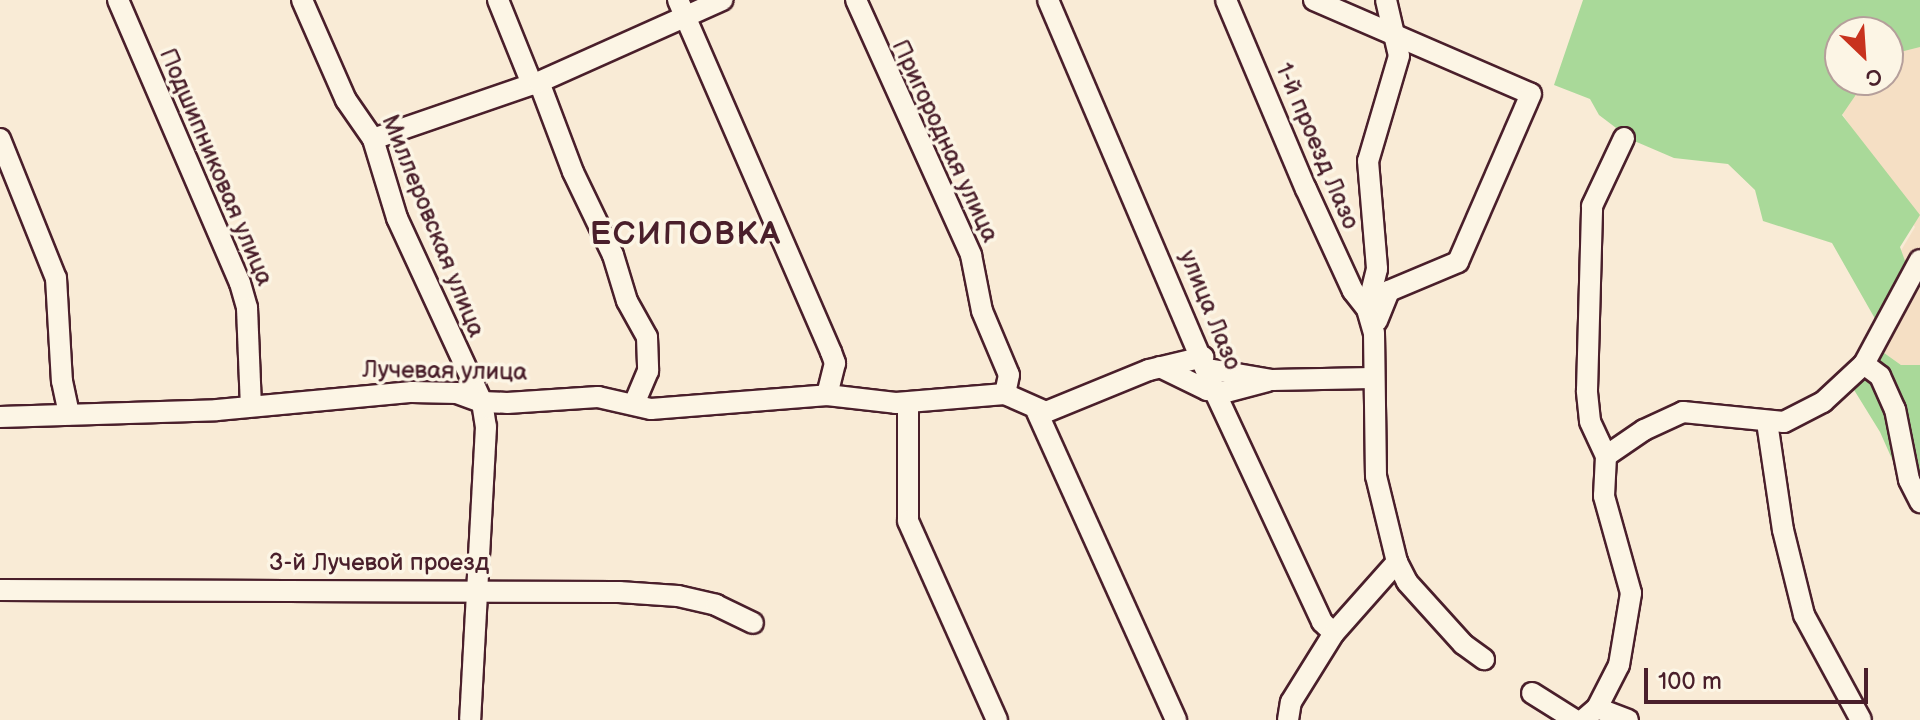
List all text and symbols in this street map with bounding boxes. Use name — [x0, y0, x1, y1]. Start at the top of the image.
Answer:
north arrow — [1824, 16, 1904, 96]
street label: Пригородная улица — [885, 35, 1005, 247]
street label: Подшипниковая улица — [153, 44, 279, 290]
street label: 1-й проезд Лазо — [1269, 59, 1365, 233]
text: С — [1861, 61, 1886, 92]
street label: Миллеровская улица — [375, 111, 491, 341]
district label: ЕСИПОВКА — [590, 216, 782, 254]
street label: улица Лазо — [1173, 246, 1247, 374]
street label: Лучевая улица — [362, 355, 528, 387]
street label: 3-й Лучевой проезд — [269, 549, 489, 577]
scale bar — [1648, 652, 1872, 702]
text: 100 m — [1658, 667, 1722, 696]

